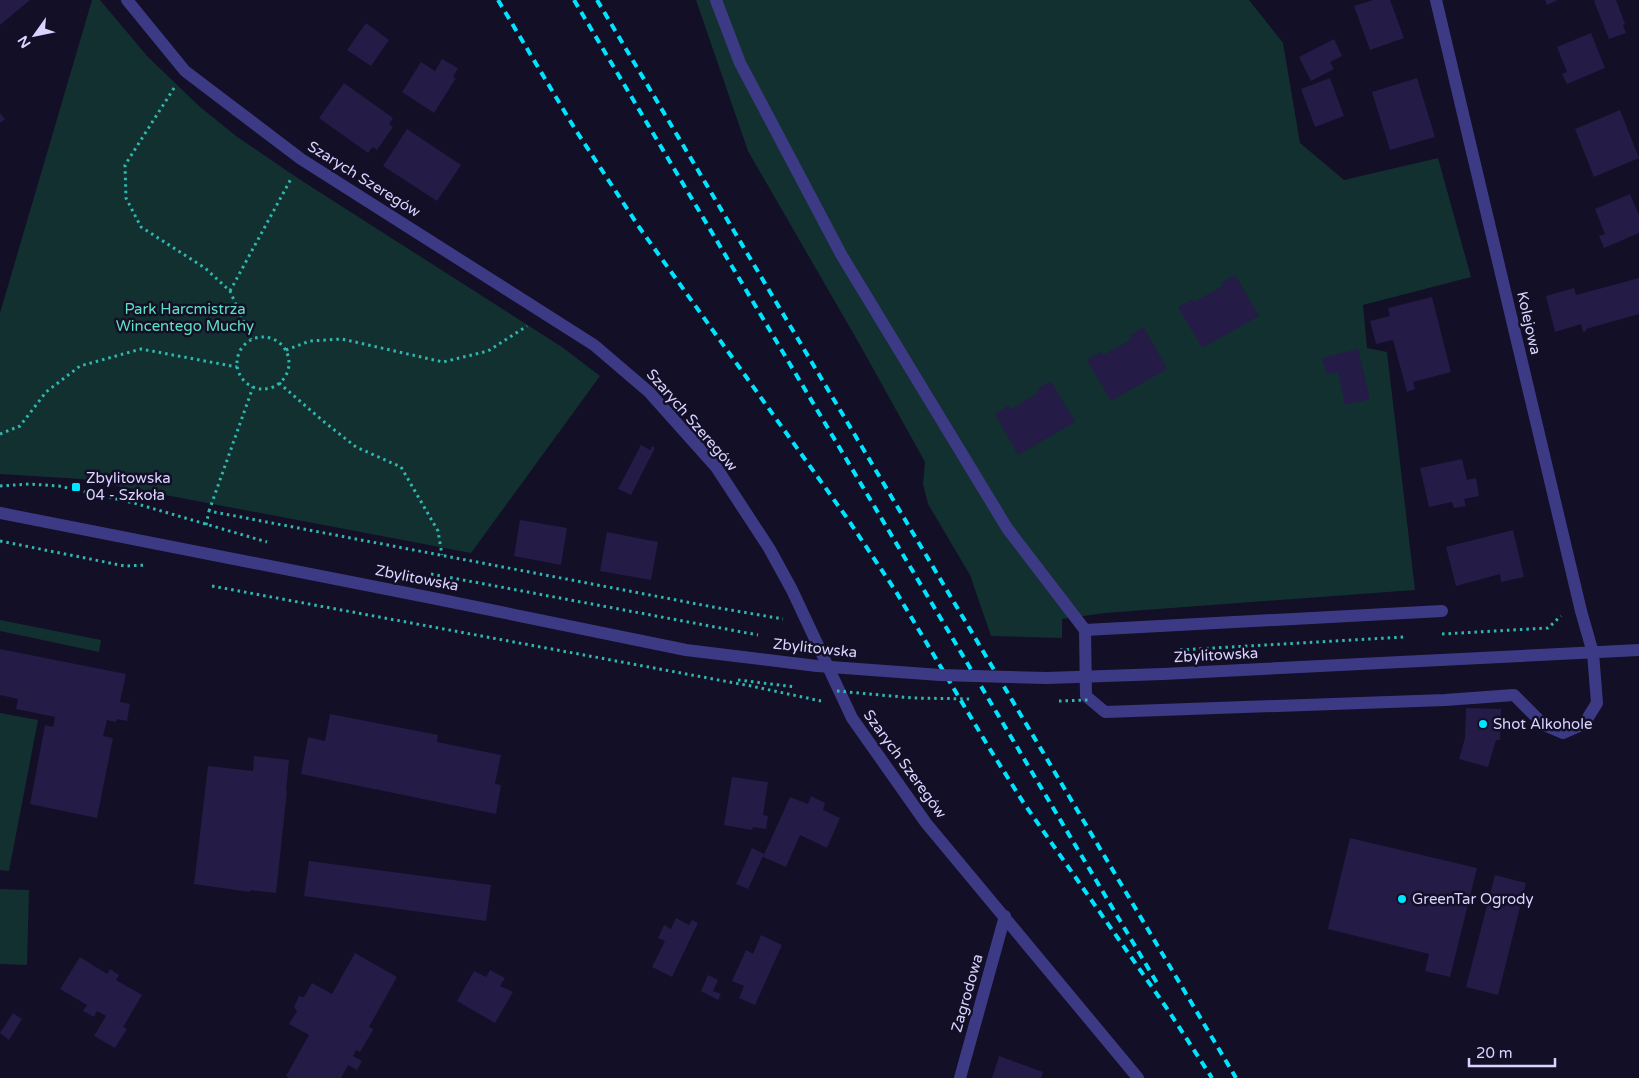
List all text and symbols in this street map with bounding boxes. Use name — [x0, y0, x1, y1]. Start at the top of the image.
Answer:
north arrow — [10, 10, 60, 60]
text: N — [14, 32, 35, 51]
street label: Szarych Szeregów — [304, 137, 424, 221]
street label: Kolejowa — [1513, 290, 1545, 356]
park label: Park Harcmistrza Wincentego Muchy — [116, 300, 254, 335]
street label: Szarych Szeregów — [643, 365, 741, 475]
place label: Zbylitowska 04 - Szkoła — [86, 469, 171, 504]
marker: Zbylitowska 04 - Szkoła — [70, 481, 82, 493]
street label: Zbylitowska — [374, 561, 460, 595]
street label: Zbylitowska — [772, 635, 858, 661]
street label: Zbylitowska — [1173, 644, 1259, 666]
street label: Szarych Szeregów — [860, 706, 950, 822]
place label: Shot Alkohole — [1493, 715, 1592, 733]
marker: Shot Alkohole — [1477, 718, 1489, 730]
place label: GreenTar Ogrody — [1412, 890, 1534, 908]
marker: GreenTar Ogrody — [1396, 893, 1408, 905]
street label: Zagrodowa — [947, 952, 987, 1034]
scale bar — [1469, 1036, 1555, 1068]
text: 20 m — [1476, 1044, 1513, 1062]

